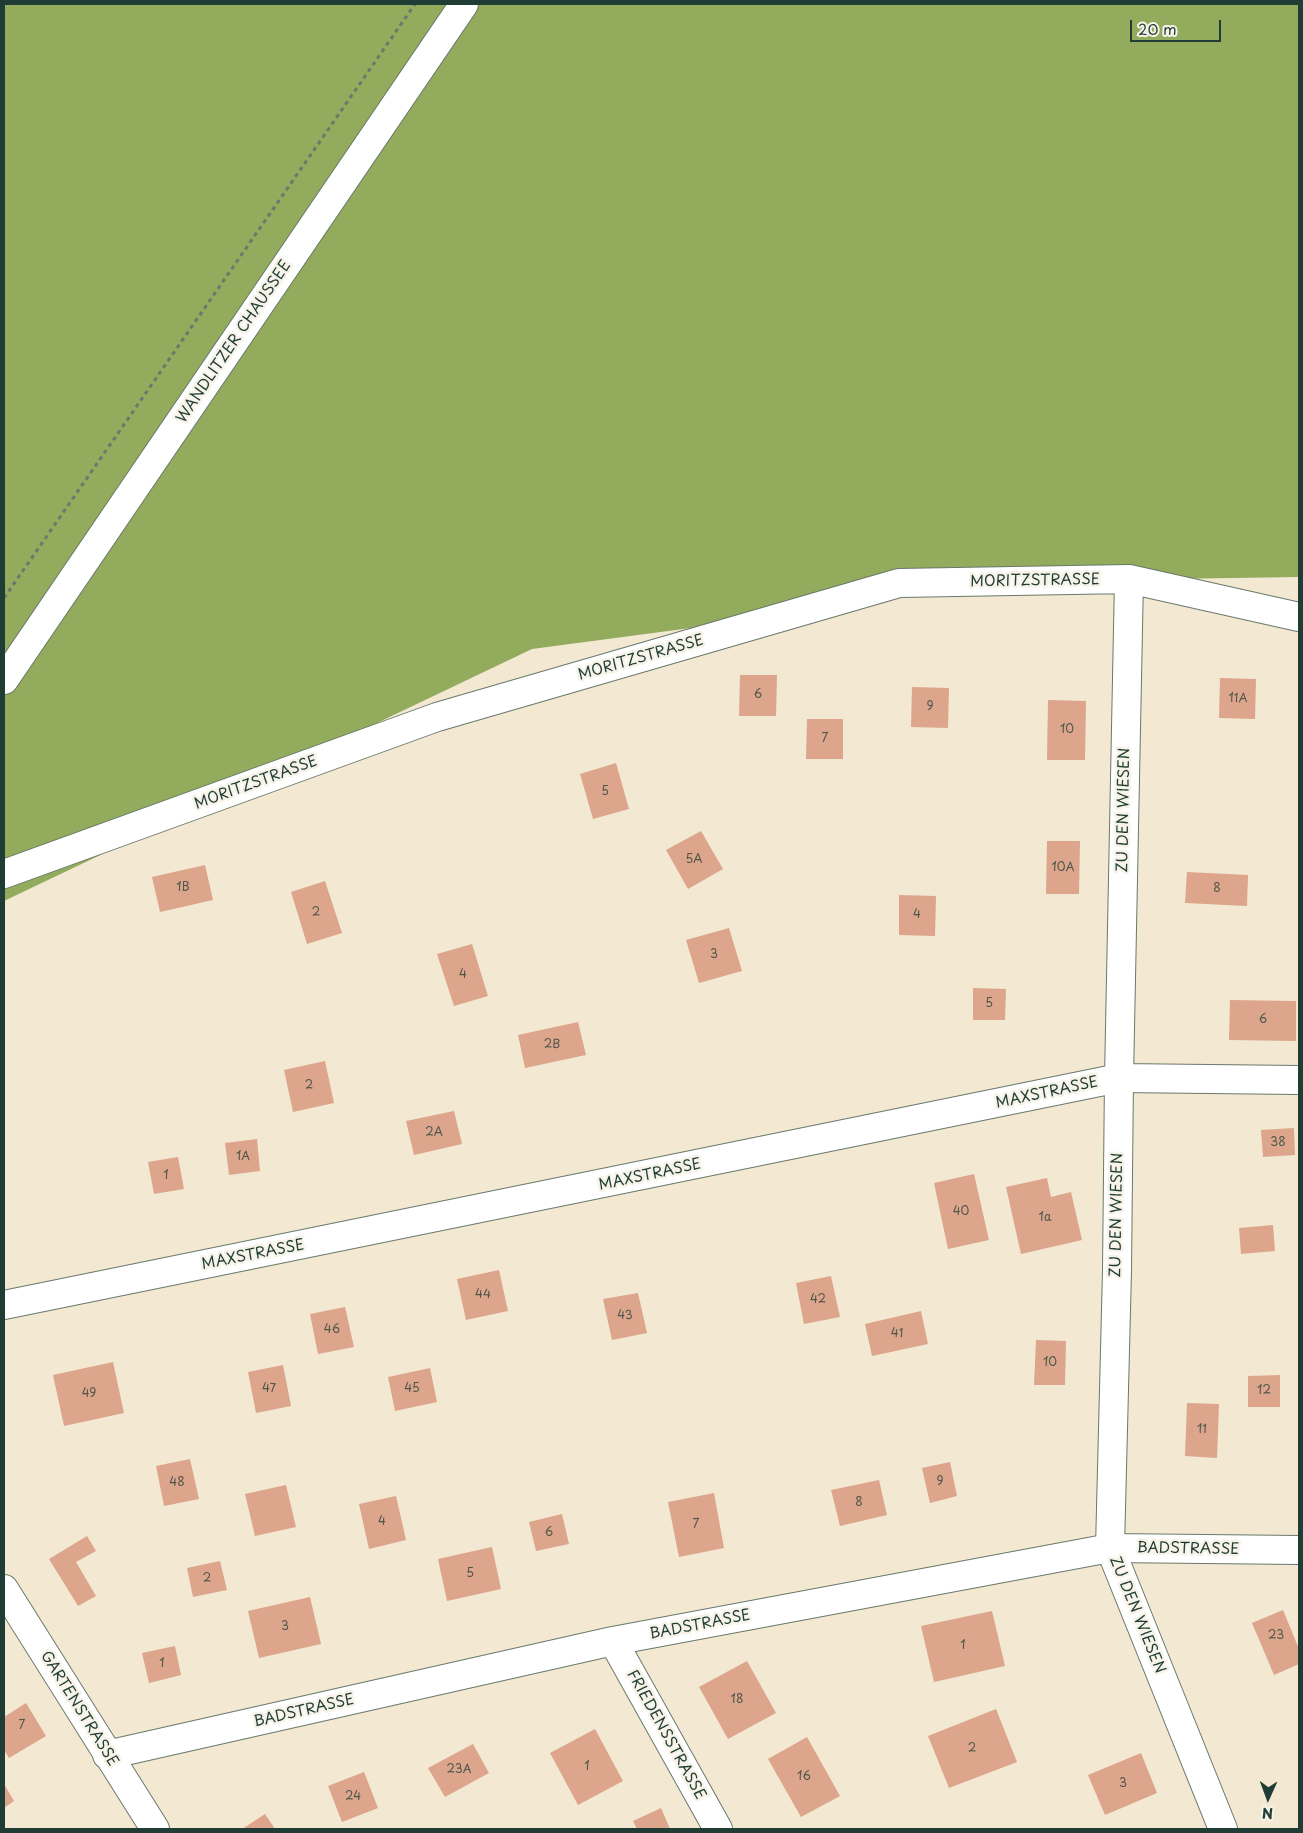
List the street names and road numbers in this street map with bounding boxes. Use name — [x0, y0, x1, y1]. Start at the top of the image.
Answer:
street label: WANDLITZER CHAUSSEE — [173, 257, 295, 427]
street label: MORITZSTRASSE — [970, 571, 1100, 591]
street label: MORITZSTRASSE — [576, 631, 706, 685]
street label: ZU DEN WIESEN — [1114, 748, 1134, 872]
street label: MORITZSTRASSE — [192, 752, 320, 814]
street label: MAXSTRASSE — [994, 1073, 1100, 1113]
street label: ZU DEN WIESEN — [1107, 1153, 1127, 1277]
street label: MAXSTRASSE — [597, 1155, 703, 1195]
street label: MAXSTRASSE — [200, 1236, 306, 1274]
street label: BADSTRASSE — [1137, 1539, 1239, 1559]
street label: ZU DEN WIESEN — [1105, 1554, 1169, 1676]
street label: BADSTRASSE — [648, 1606, 752, 1644]
street label: GARTENSTRASSE — [36, 1648, 122, 1770]
street label: FRIEDENSSTRASSE — [623, 1667, 709, 1803]
street label: BADSTRASSE — [252, 1691, 356, 1731]

